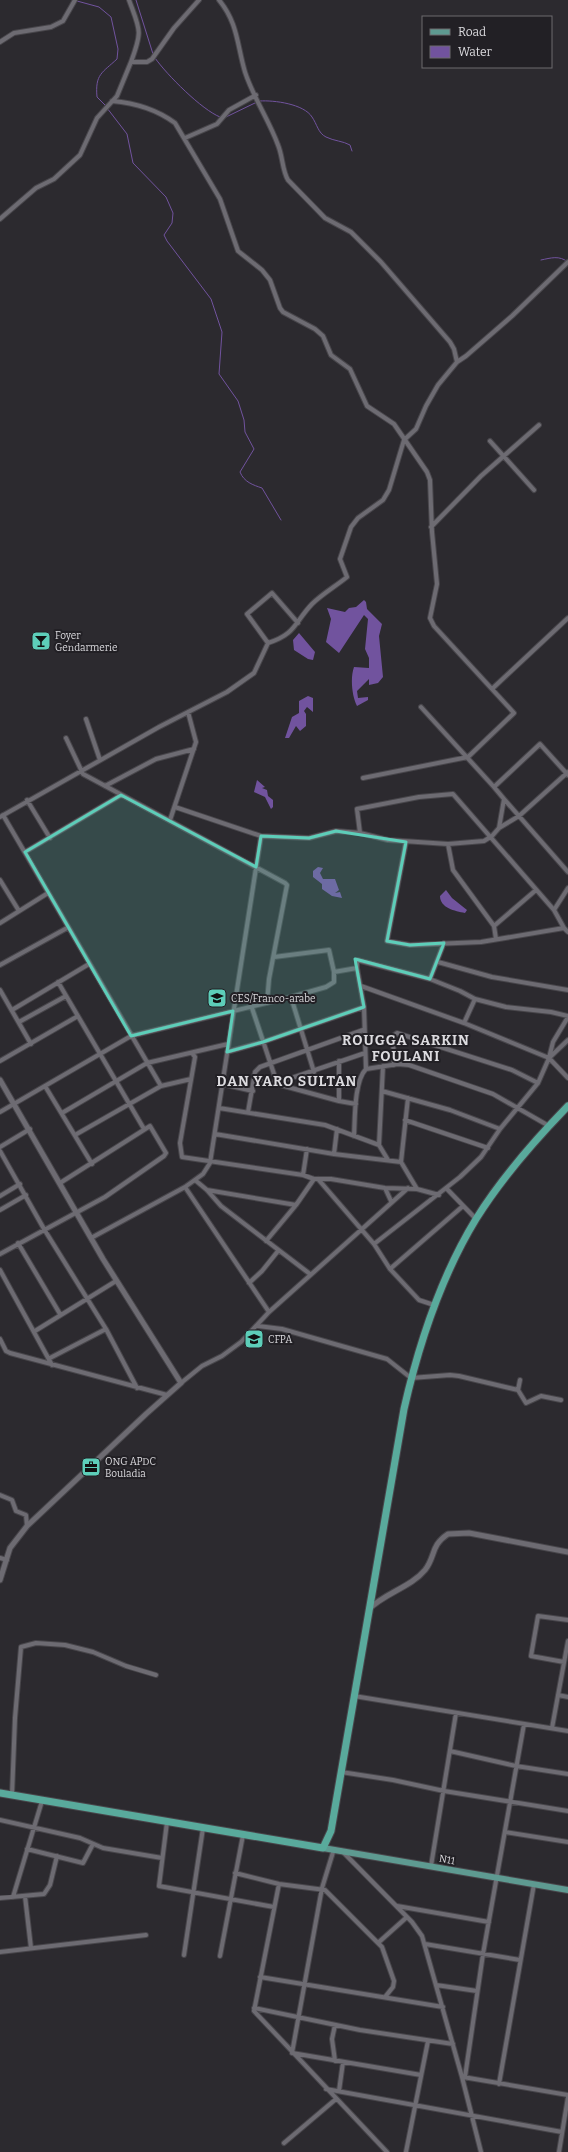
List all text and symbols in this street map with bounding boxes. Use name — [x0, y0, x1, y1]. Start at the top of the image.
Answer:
legend — [422, 16, 552, 68]
text: Road — [458, 25, 486, 39]
text: Water — [458, 45, 493, 59]
bar icon: Foyer Gendarmerie — [30, 630, 52, 652]
place label: Foyer Gendarmerie — [55, 630, 117, 654]
school or university icon: CES/Franco-arabe — [206, 987, 228, 1009]
place label: CES/Franco-arabe — [231, 993, 316, 1005]
district label: ROUGGA SARKIN FOULANI — [342, 1032, 470, 1065]
district label: DAN YARO SULTAN — [217, 1073, 357, 1090]
school or university icon: CFPA — [243, 1328, 265, 1350]
place label: CFPA — [268, 1334, 293, 1346]
office icon: ONG APDC Bouladia — [80, 1456, 102, 1478]
place label: ONG APDC Bouladia — [105, 1456, 156, 1480]
street label: N11 — [438, 1853, 456, 1867]

